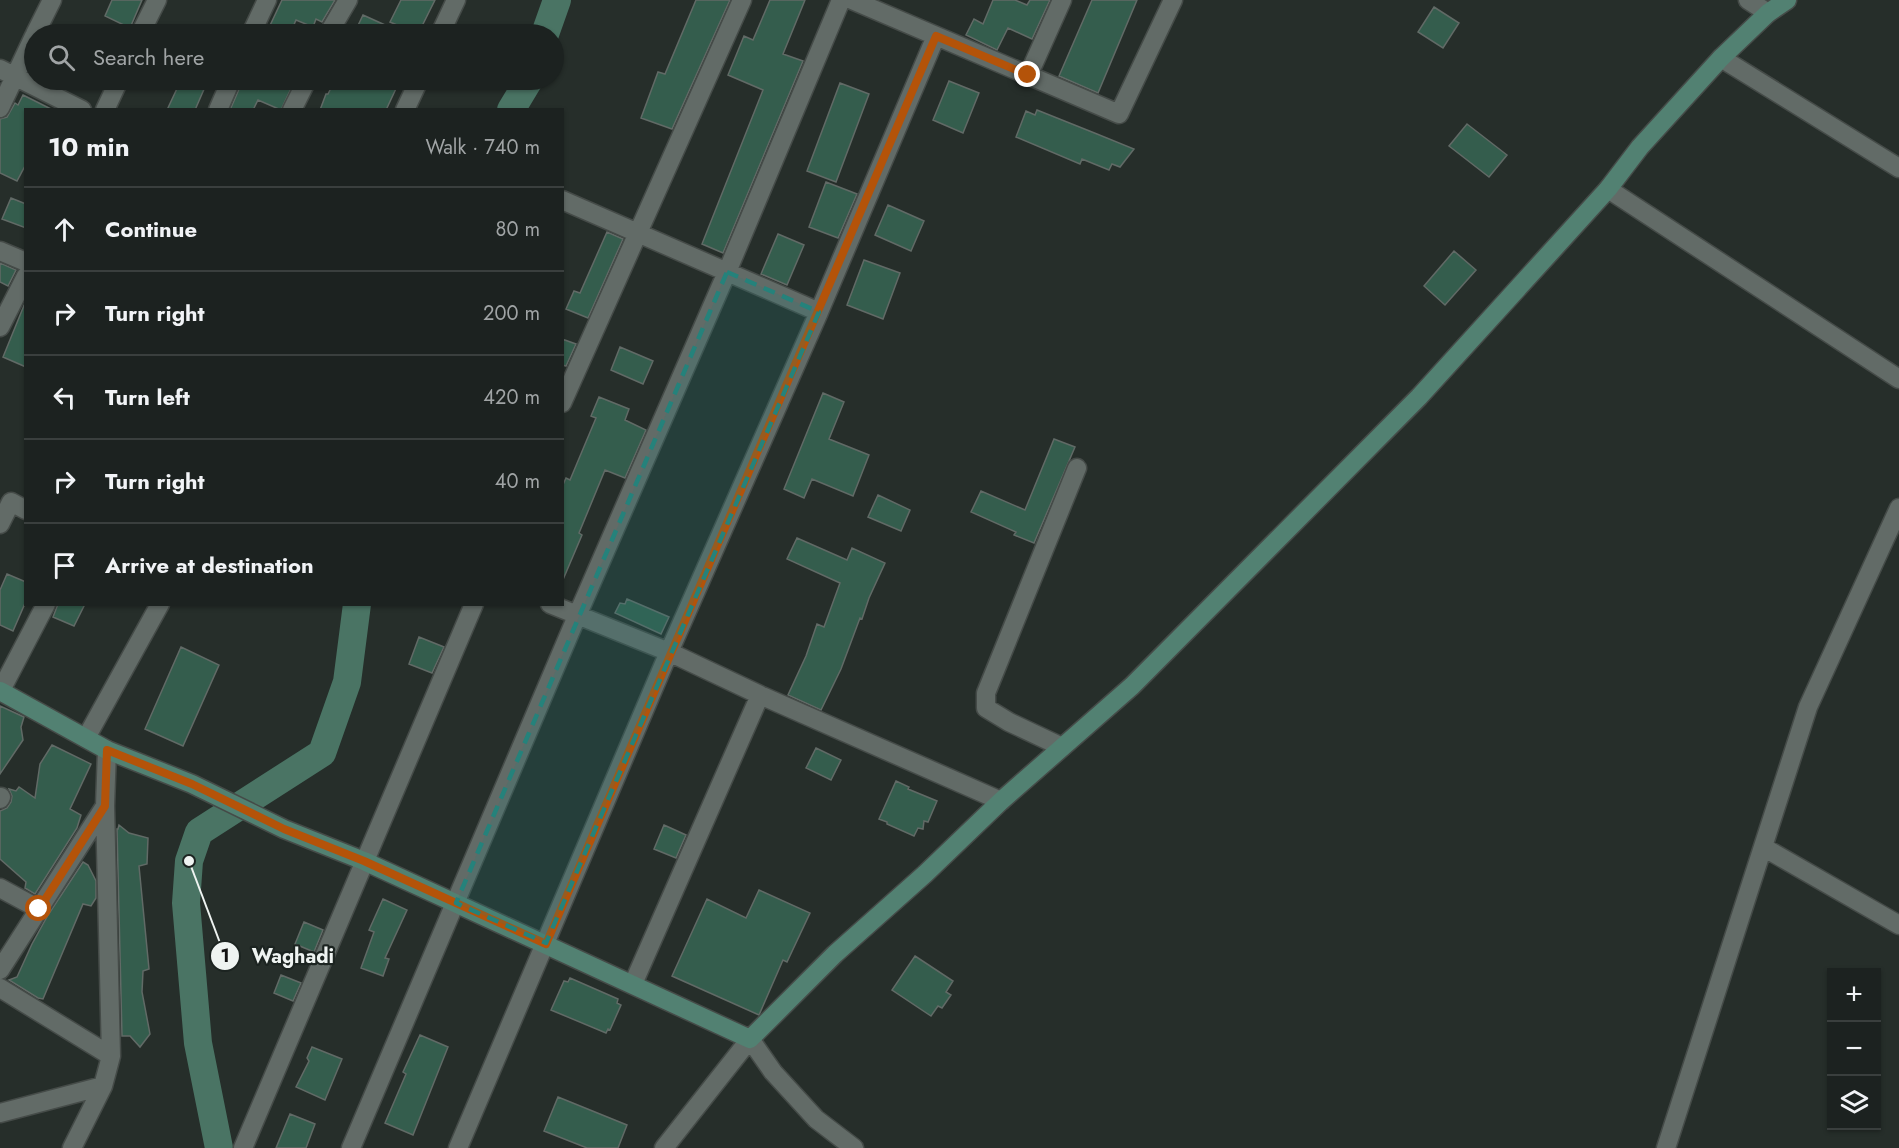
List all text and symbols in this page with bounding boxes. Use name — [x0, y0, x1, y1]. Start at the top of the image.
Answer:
search box — [24, 24, 564, 90]
icon: search — [45, 41, 78, 74]
text: Search here — [93, 41, 204, 73]
route end — [1014, 61, 1040, 87]
text: 10 min — [48, 128, 130, 166]
text: Walk · 740 m — [425, 133, 540, 162]
icon: ahead — [48, 213, 81, 246]
text: Continue — [105, 213, 197, 245]
text: 80 m — [495, 215, 540, 244]
icon: right — [48, 297, 81, 330]
text: Turn right — [105, 297, 205, 329]
text: 200 m — [483, 299, 540, 328]
icon: left — [48, 381, 81, 414]
text: Turn left — [105, 381, 190, 413]
text: 420 m — [483, 383, 540, 412]
icon: right — [48, 465, 81, 498]
text: Turn right — [105, 465, 205, 497]
text: 40 m — [495, 467, 540, 496]
icon: arrive — [48, 549, 81, 582]
text: Arrive at destination — [105, 549, 314, 581]
route start — [25, 895, 51, 921]
callout: Waghadi — [210, 937, 346, 975]
text: Waghadi — [252, 942, 334, 971]
text: 1 — [220, 943, 230, 969]
map controls — [1827, 968, 1881, 1130]
button: + — [1827, 968, 1881, 1022]
button: − — [1827, 1022, 1881, 1076]
button: layers — [1827, 1076, 1881, 1130]

